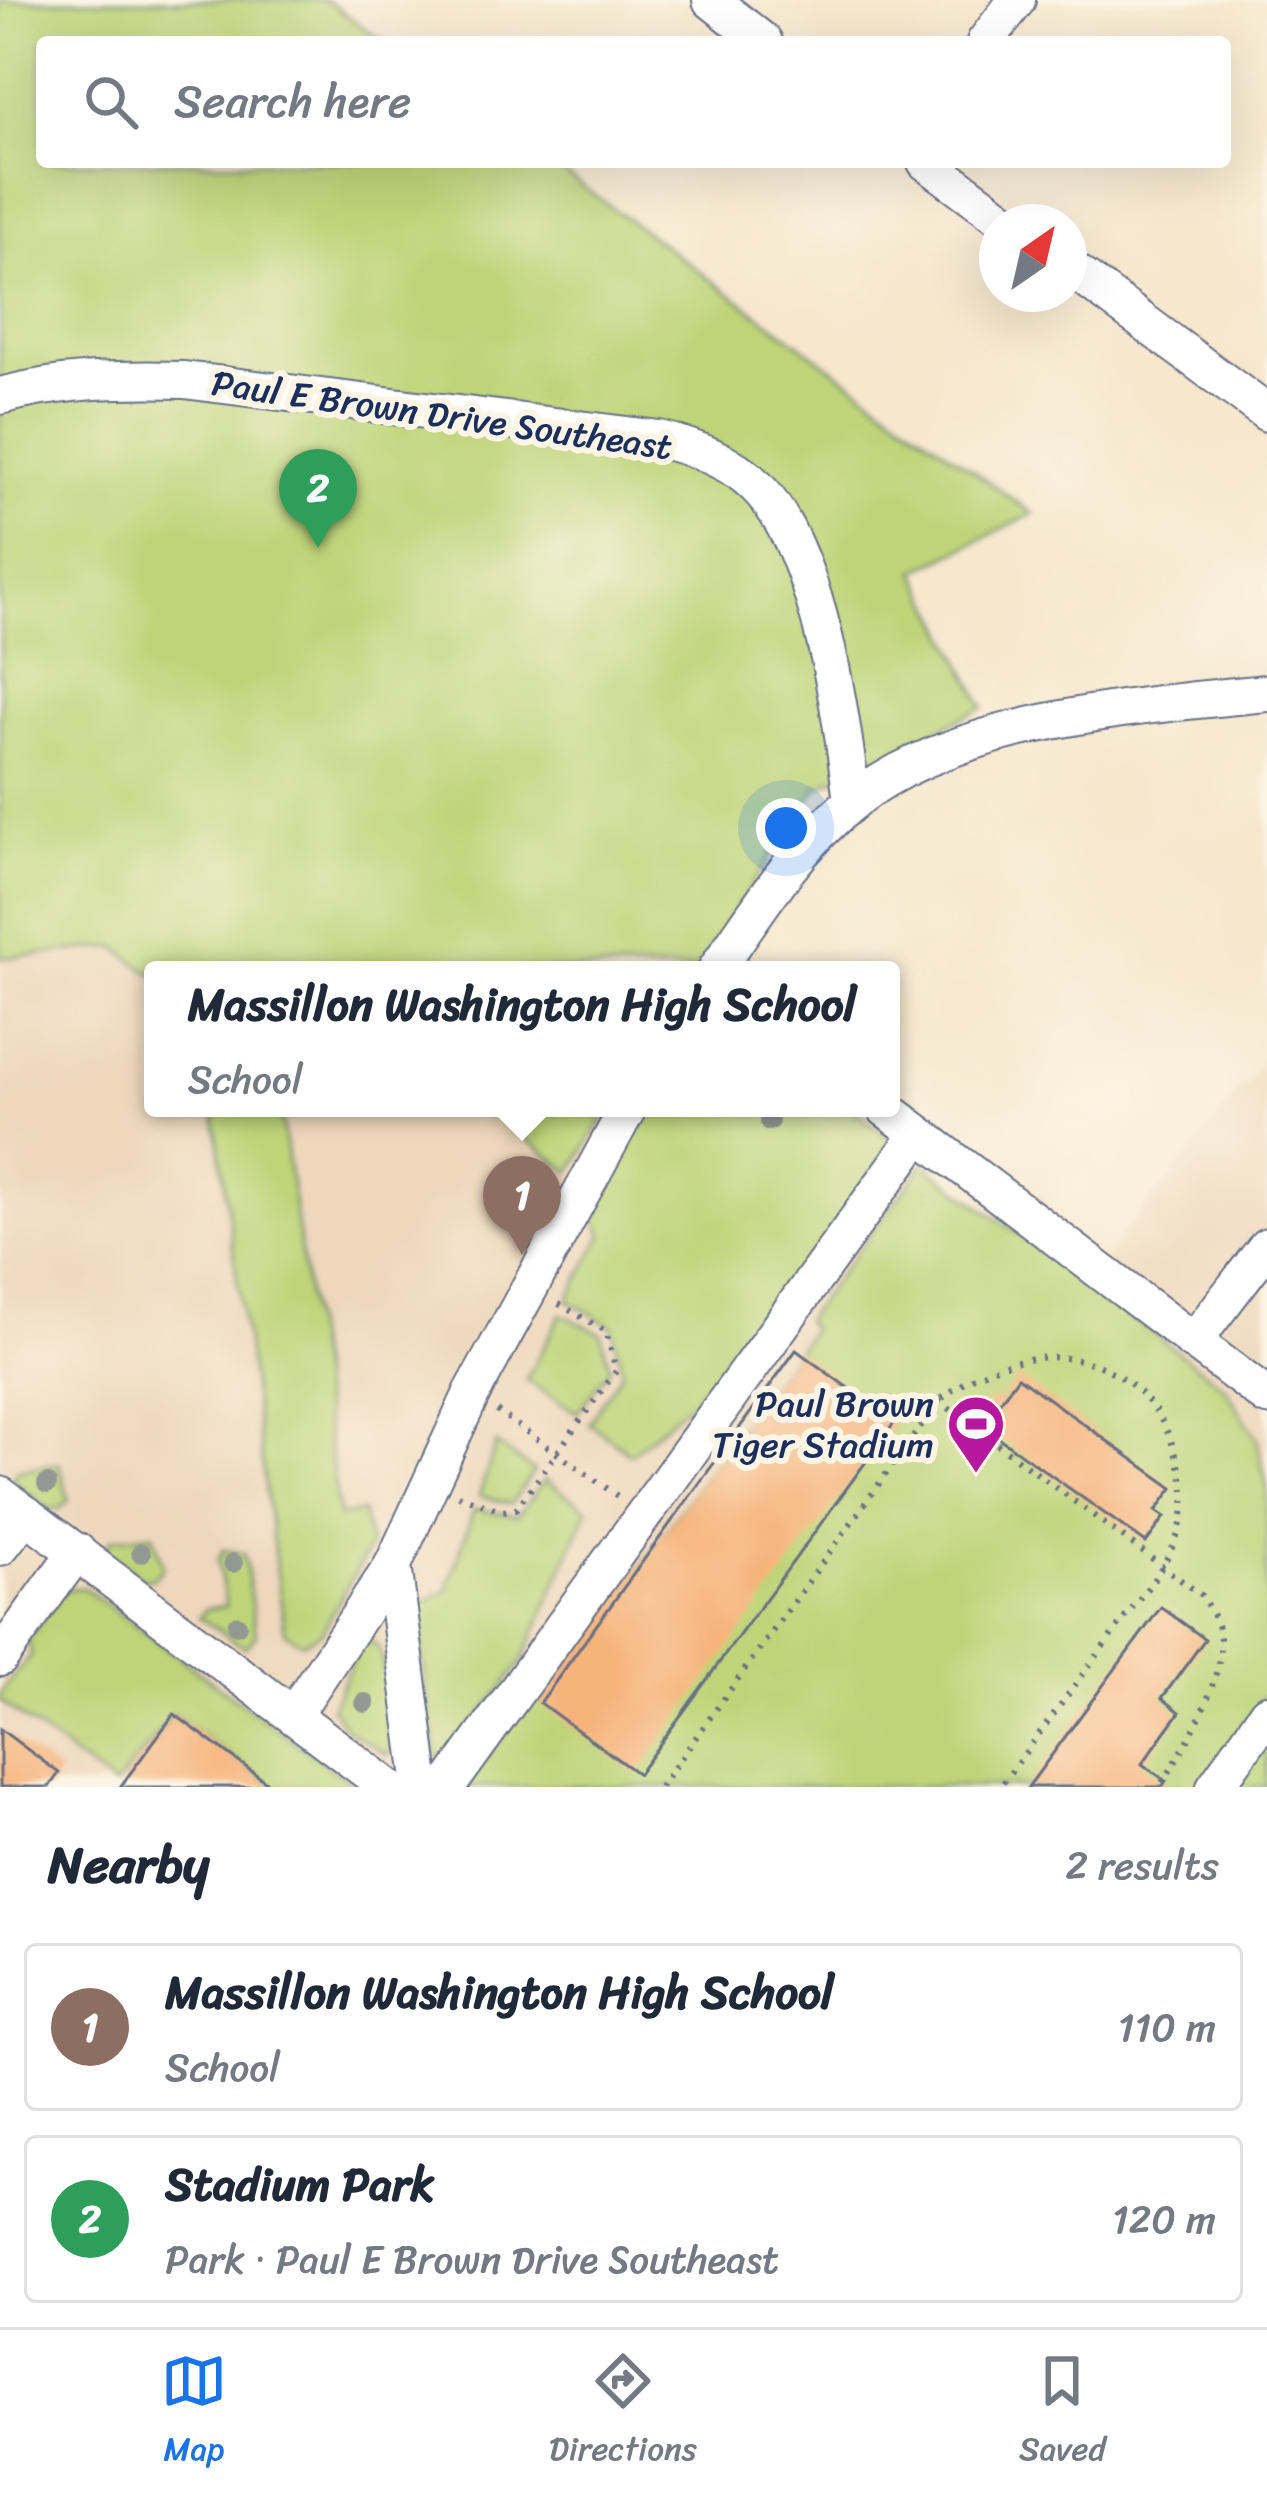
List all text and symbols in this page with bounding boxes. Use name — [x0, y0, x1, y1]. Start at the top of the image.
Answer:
search box — [36, 36, 1231, 168]
text: Search here — [174, 62, 411, 142]
icon: search — [78, 69, 144, 135]
north arrow — [979, 204, 1087, 312]
street label: Paul E Brown Drive Southeast — [207, 351, 676, 479]
pin: 2 — [279, 449, 357, 548]
your location — [756, 798, 816, 858]
popup — [144, 961, 900, 1117]
text: Massillon Washington High School — [188, 965, 856, 1045]
text: School — [188, 1045, 303, 1114]
pin: 1 — [483, 1156, 561, 1255]
place label: Paul Brown Tiger Stadium — [712, 1372, 934, 1477]
sports icon: Paul Brown Tiger Stadium — [945, 1393, 1007, 1475]
text: Nearby — [48, 1820, 209, 1910]
text: 2 results — [1065, 1831, 1219, 1900]
text: Massillon Washington High School — [165, 1953, 834, 2033]
text: 1 — [82, 1993, 98, 2062]
text: 110 m — [1118, 1993, 1216, 2062]
text: School — [165, 2033, 280, 2102]
text: Stadium Park — [165, 2145, 434, 2225]
text: 2 — [79, 2185, 101, 2254]
text: 120 m — [1112, 2185, 1216, 2254]
text: Park · Paul E Brown Drive Southeast — [165, 2225, 779, 2294]
tab: Map — [161, 2348, 227, 2478]
tab: Directions — [549, 2348, 697, 2478]
tab: Saved — [1019, 2348, 1106, 2478]

